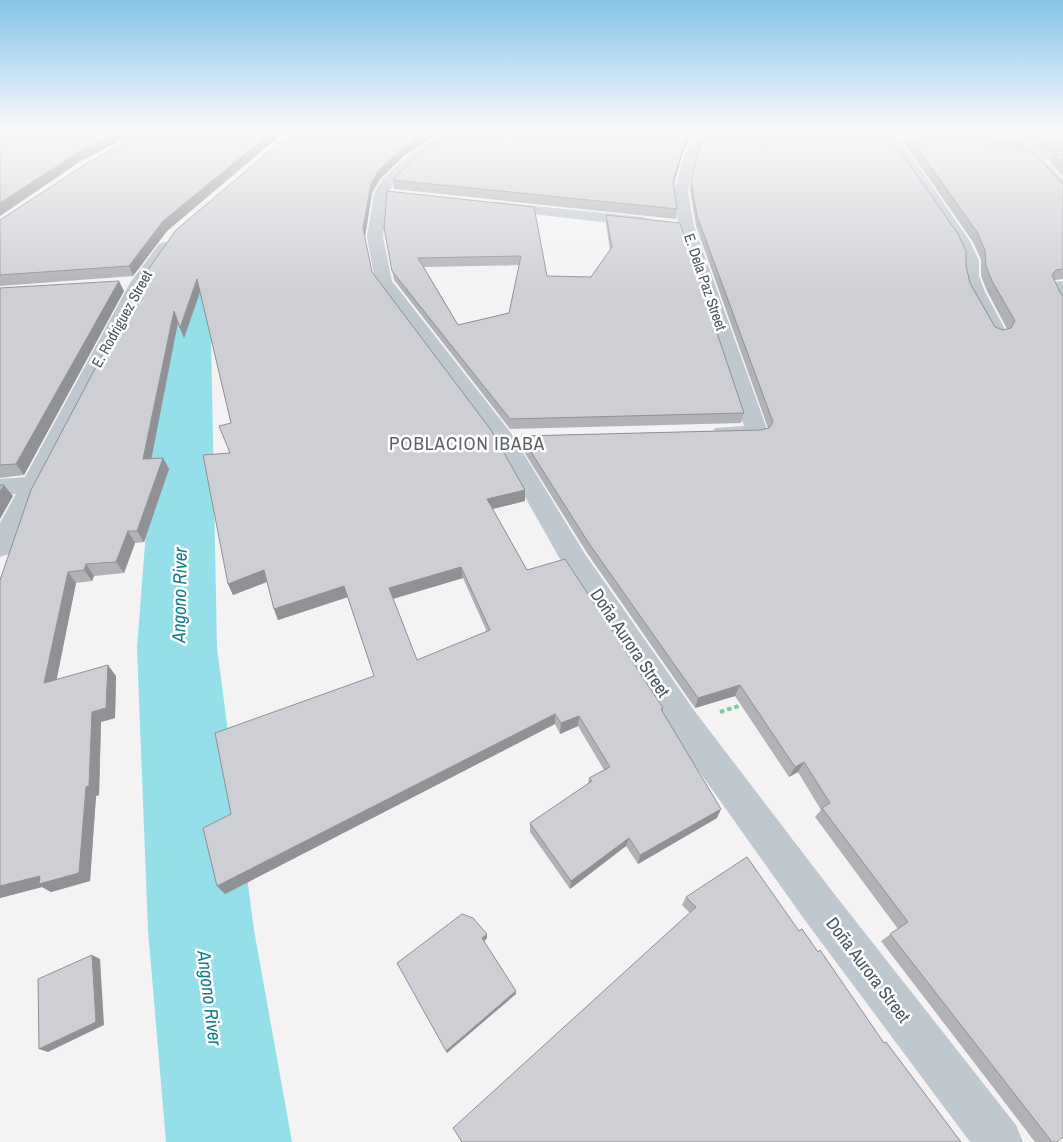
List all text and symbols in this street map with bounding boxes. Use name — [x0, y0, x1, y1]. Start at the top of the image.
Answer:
street label: E. Dela Paz Street — [679, 231, 732, 334]
street label: E. Rodriguez Street — [86, 266, 157, 371]
district label: POBLACION IBABA — [389, 430, 545, 456]
water label: Angono River — [165, 546, 193, 644]
street label: Doña Aurora Street — [585, 583, 676, 702]
street label: Doña Aurora Street — [820, 912, 916, 1028]
water label: Angono River — [191, 948, 229, 1048]

